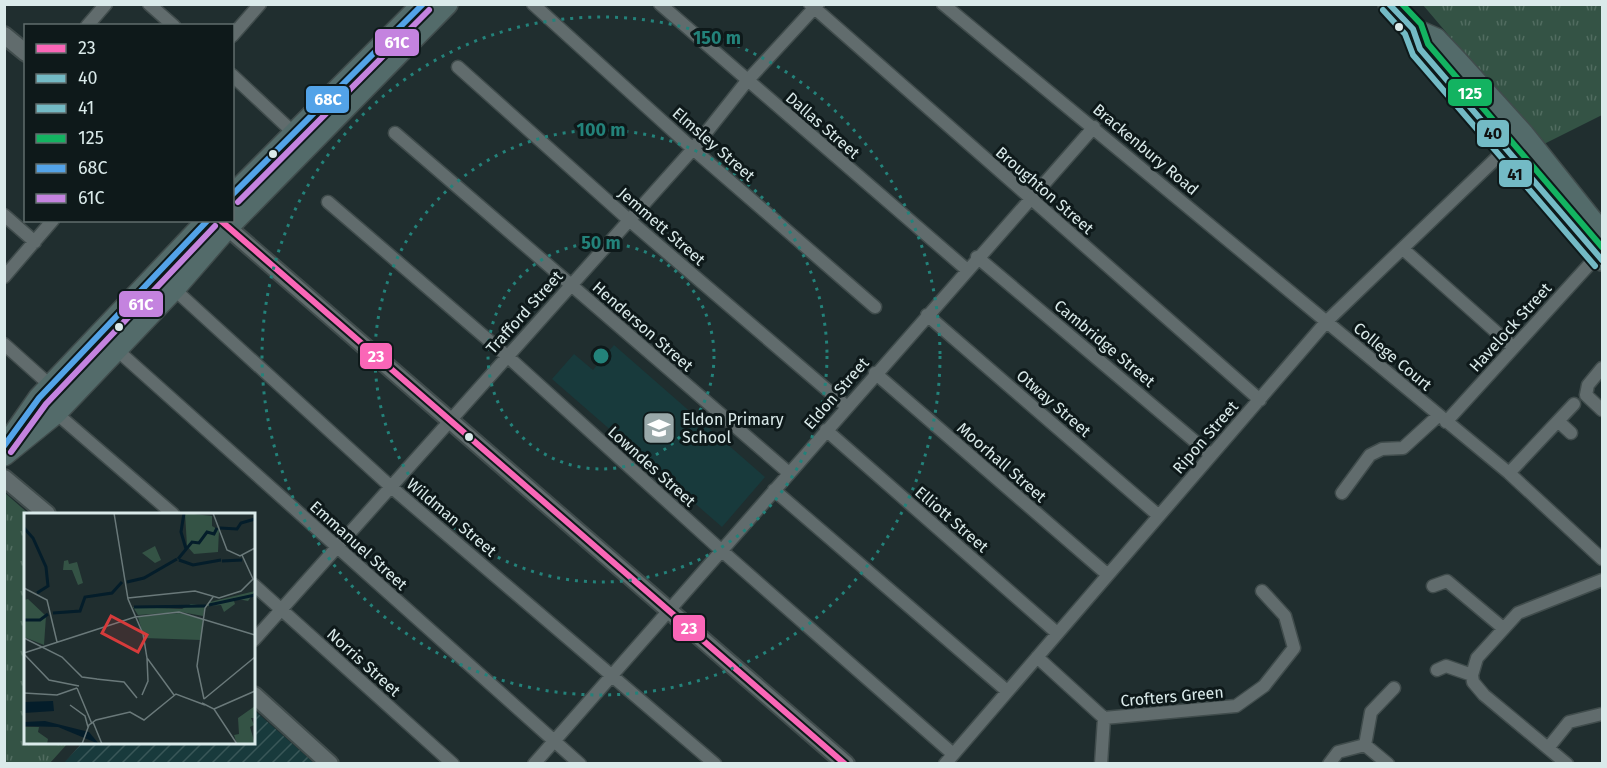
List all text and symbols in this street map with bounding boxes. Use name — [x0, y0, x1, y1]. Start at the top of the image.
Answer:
unlabelled marker — [1393, 21, 1405, 33]
legend — [24, 24, 234, 222]
text: 150 m — [693, 27, 741, 49]
line badge: 61C — [374, 28, 420, 57]
text: 61C — [385, 33, 410, 52]
text: 23 — [78, 37, 96, 59]
text: 40 — [78, 67, 98, 89]
line badge: 125 — [1447, 78, 1493, 107]
text: 125 — [1458, 84, 1483, 103]
line badge: 68C — [305, 85, 350, 114]
street label: Dallas Street — [782, 88, 864, 163]
text: 68C — [314, 90, 343, 109]
text: 41 — [78, 97, 94, 119]
street label: Brackenbury Road — [1089, 100, 1202, 199]
street label: Elmsley Street — [669, 103, 759, 186]
text: 100 m — [577, 119, 625, 141]
line badge: 40 — [1476, 119, 1510, 148]
text: 40 — [1484, 124, 1502, 143]
text: 125 — [78, 127, 104, 149]
street label: Broughton Street — [992, 143, 1098, 238]
unlabelled marker — [267, 148, 279, 160]
text: 68C — [78, 157, 108, 179]
line badge: 41 — [1498, 159, 1533, 188]
text: 41 — [1507, 165, 1523, 184]
street label: Jemmett Street — [614, 183, 709, 269]
text: 61C — [78, 187, 105, 209]
text: 50 m — [581, 232, 621, 254]
street label: Trafford Street — [482, 267, 567, 358]
street label: Henderson Street — [588, 278, 697, 375]
street label: Havelock Street — [1465, 279, 1555, 376]
line badge: 61C — [118, 290, 164, 318]
text: 61C — [129, 295, 154, 314]
street label: Cambridge Street — [1051, 296, 1159, 391]
street label: College Court — [1350, 318, 1436, 395]
unlabelled marker — [113, 321, 125, 333]
line badge: 23 — [359, 342, 393, 370]
centre of rings — [591, 346, 611, 366]
text: 23 — [368, 347, 384, 366]
street label: Eldon Street — [800, 353, 873, 433]
street label: Otway Street — [1013, 366, 1095, 441]
street label: Ripon Street — [1169, 397, 1242, 478]
school or university icon: Eldon Primary School — [641, 410, 677, 446]
place label: Eldon Primary School — [682, 410, 784, 447]
street label: Moorhall Street — [953, 418, 1050, 507]
street label: Lowndes Street — [604, 422, 699, 511]
unlabelled marker — [463, 431, 475, 443]
street label: Wildman Street — [403, 474, 501, 561]
street label: Elliott Street — [911, 482, 992, 557]
street label: Emmanuel Street — [306, 497, 411, 594]
inset map — [24, 513, 255, 744]
line badge: 23 — [672, 614, 706, 642]
text: 23 — [681, 619, 697, 638]
street label: Norris Street — [323, 624, 404, 700]
street label: Crofters Green — [1120, 683, 1224, 710]

